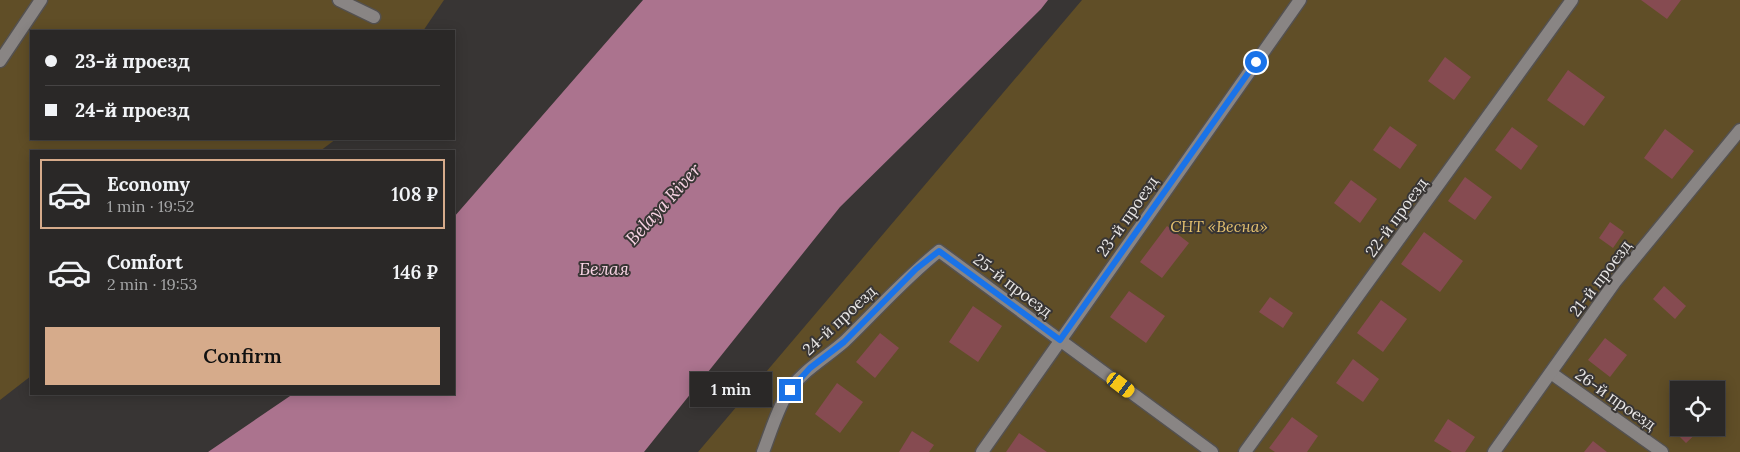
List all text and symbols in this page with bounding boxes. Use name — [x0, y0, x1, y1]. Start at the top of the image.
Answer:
text: 23-й проезд — [75, 49, 190, 73]
route start — [1245, 51, 1267, 73]
text: 24-й проезд — [75, 98, 190, 122]
water label: Belaya River — [620, 158, 706, 250]
icon: car — [47, 172, 92, 217]
text: Economy — [107, 172, 190, 196]
street label: 23-й проезд — [1092, 172, 1162, 260]
street label: 22-й проезд — [1361, 173, 1432, 261]
text: 108 ₽ — [391, 182, 438, 206]
text: 1 min · 19:52 — [107, 196, 194, 216]
park label: СНТ «Весна» — [1170, 216, 1268, 236]
street label: 21-й проезд — [1565, 235, 1636, 320]
street label: 25-й проезд — [970, 249, 1057, 321]
icon: car — [47, 250, 92, 295]
text: Comfort — [107, 250, 183, 274]
water label: Белая — [579, 257, 629, 280]
text: 146 ₽ — [393, 260, 438, 284]
text: 2 min · 19:53 — [107, 274, 197, 294]
street label: 24-й проезд — [798, 281, 880, 359]
button: Confirm — [45, 327, 440, 385]
street label: 26-й проезд — [1572, 364, 1661, 434]
car — [1104, 370, 1137, 400]
callout: 1 min — [690, 372, 772, 408]
text: 1 min — [711, 379, 751, 399]
route end — [779, 379, 801, 401]
map controls — [1670, 381, 1725, 436]
button: locate — [1670, 381, 1725, 436]

